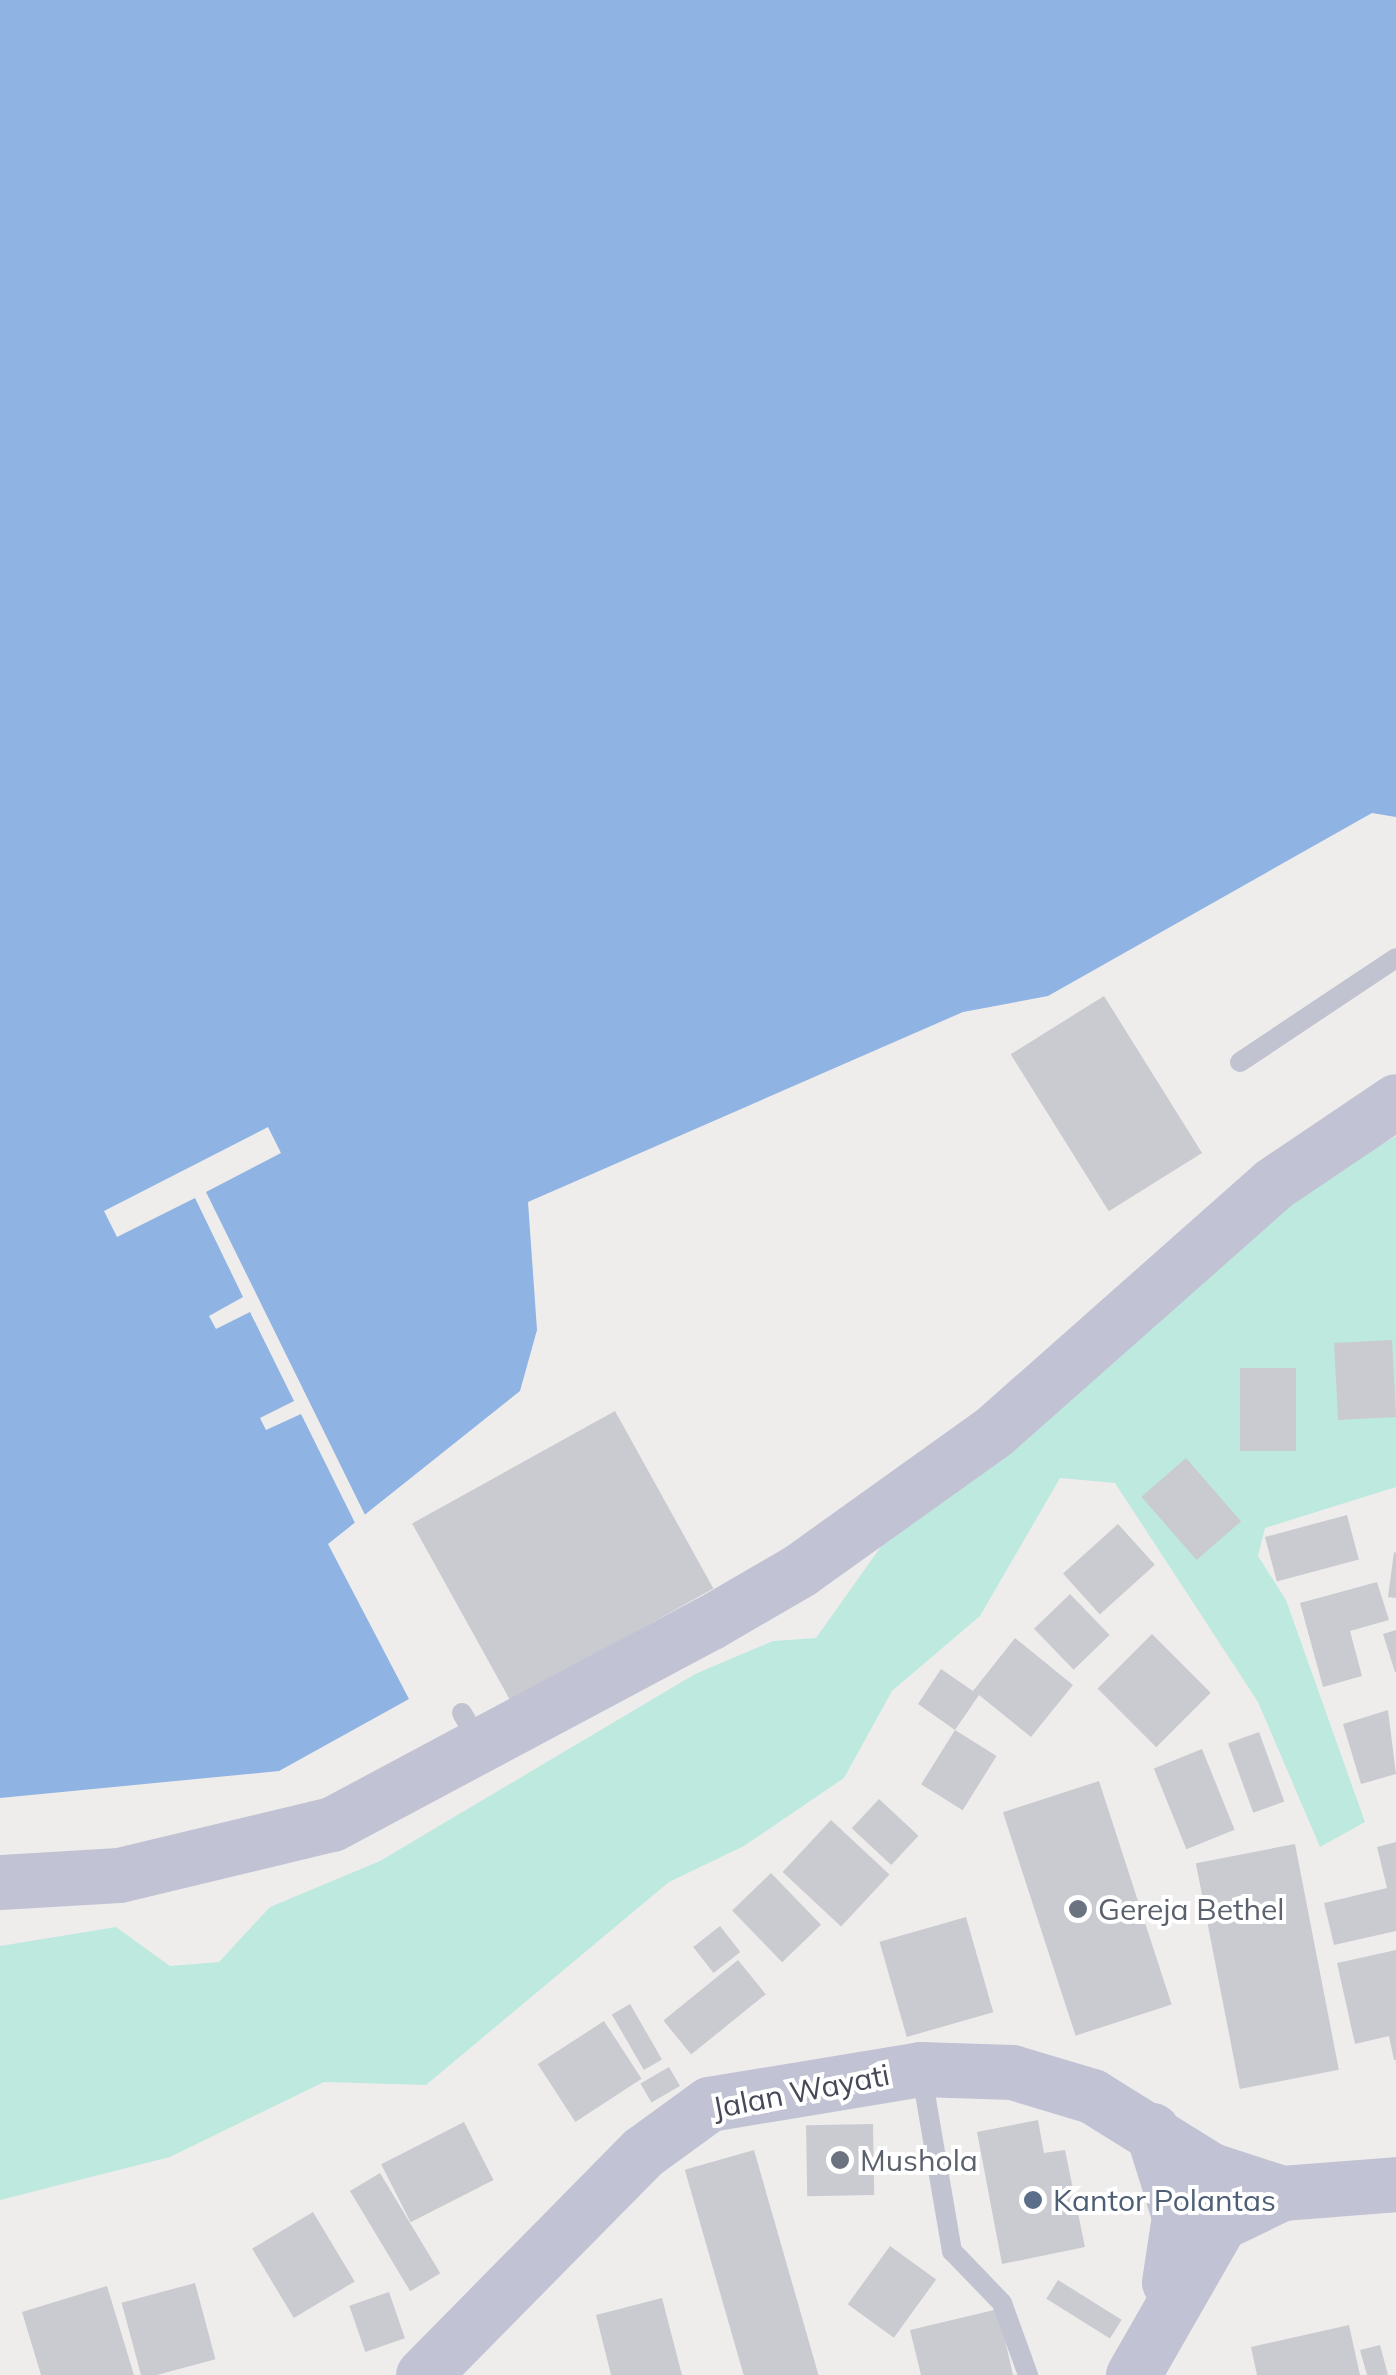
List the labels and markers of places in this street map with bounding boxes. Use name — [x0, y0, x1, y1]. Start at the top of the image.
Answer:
place label: Gereja Bethel — [1098, 1891, 1284, 1927]
marker: Gereja Bethel — [1067, 1898, 1089, 1920]
place label: Mushola — [860, 2142, 978, 2178]
marker: Mushola — [829, 2149, 851, 2171]
place label: Kantor Polantas — [1053, 2182, 1276, 2218]
marker: Kantor Polantas — [1022, 2189, 1044, 2211]

